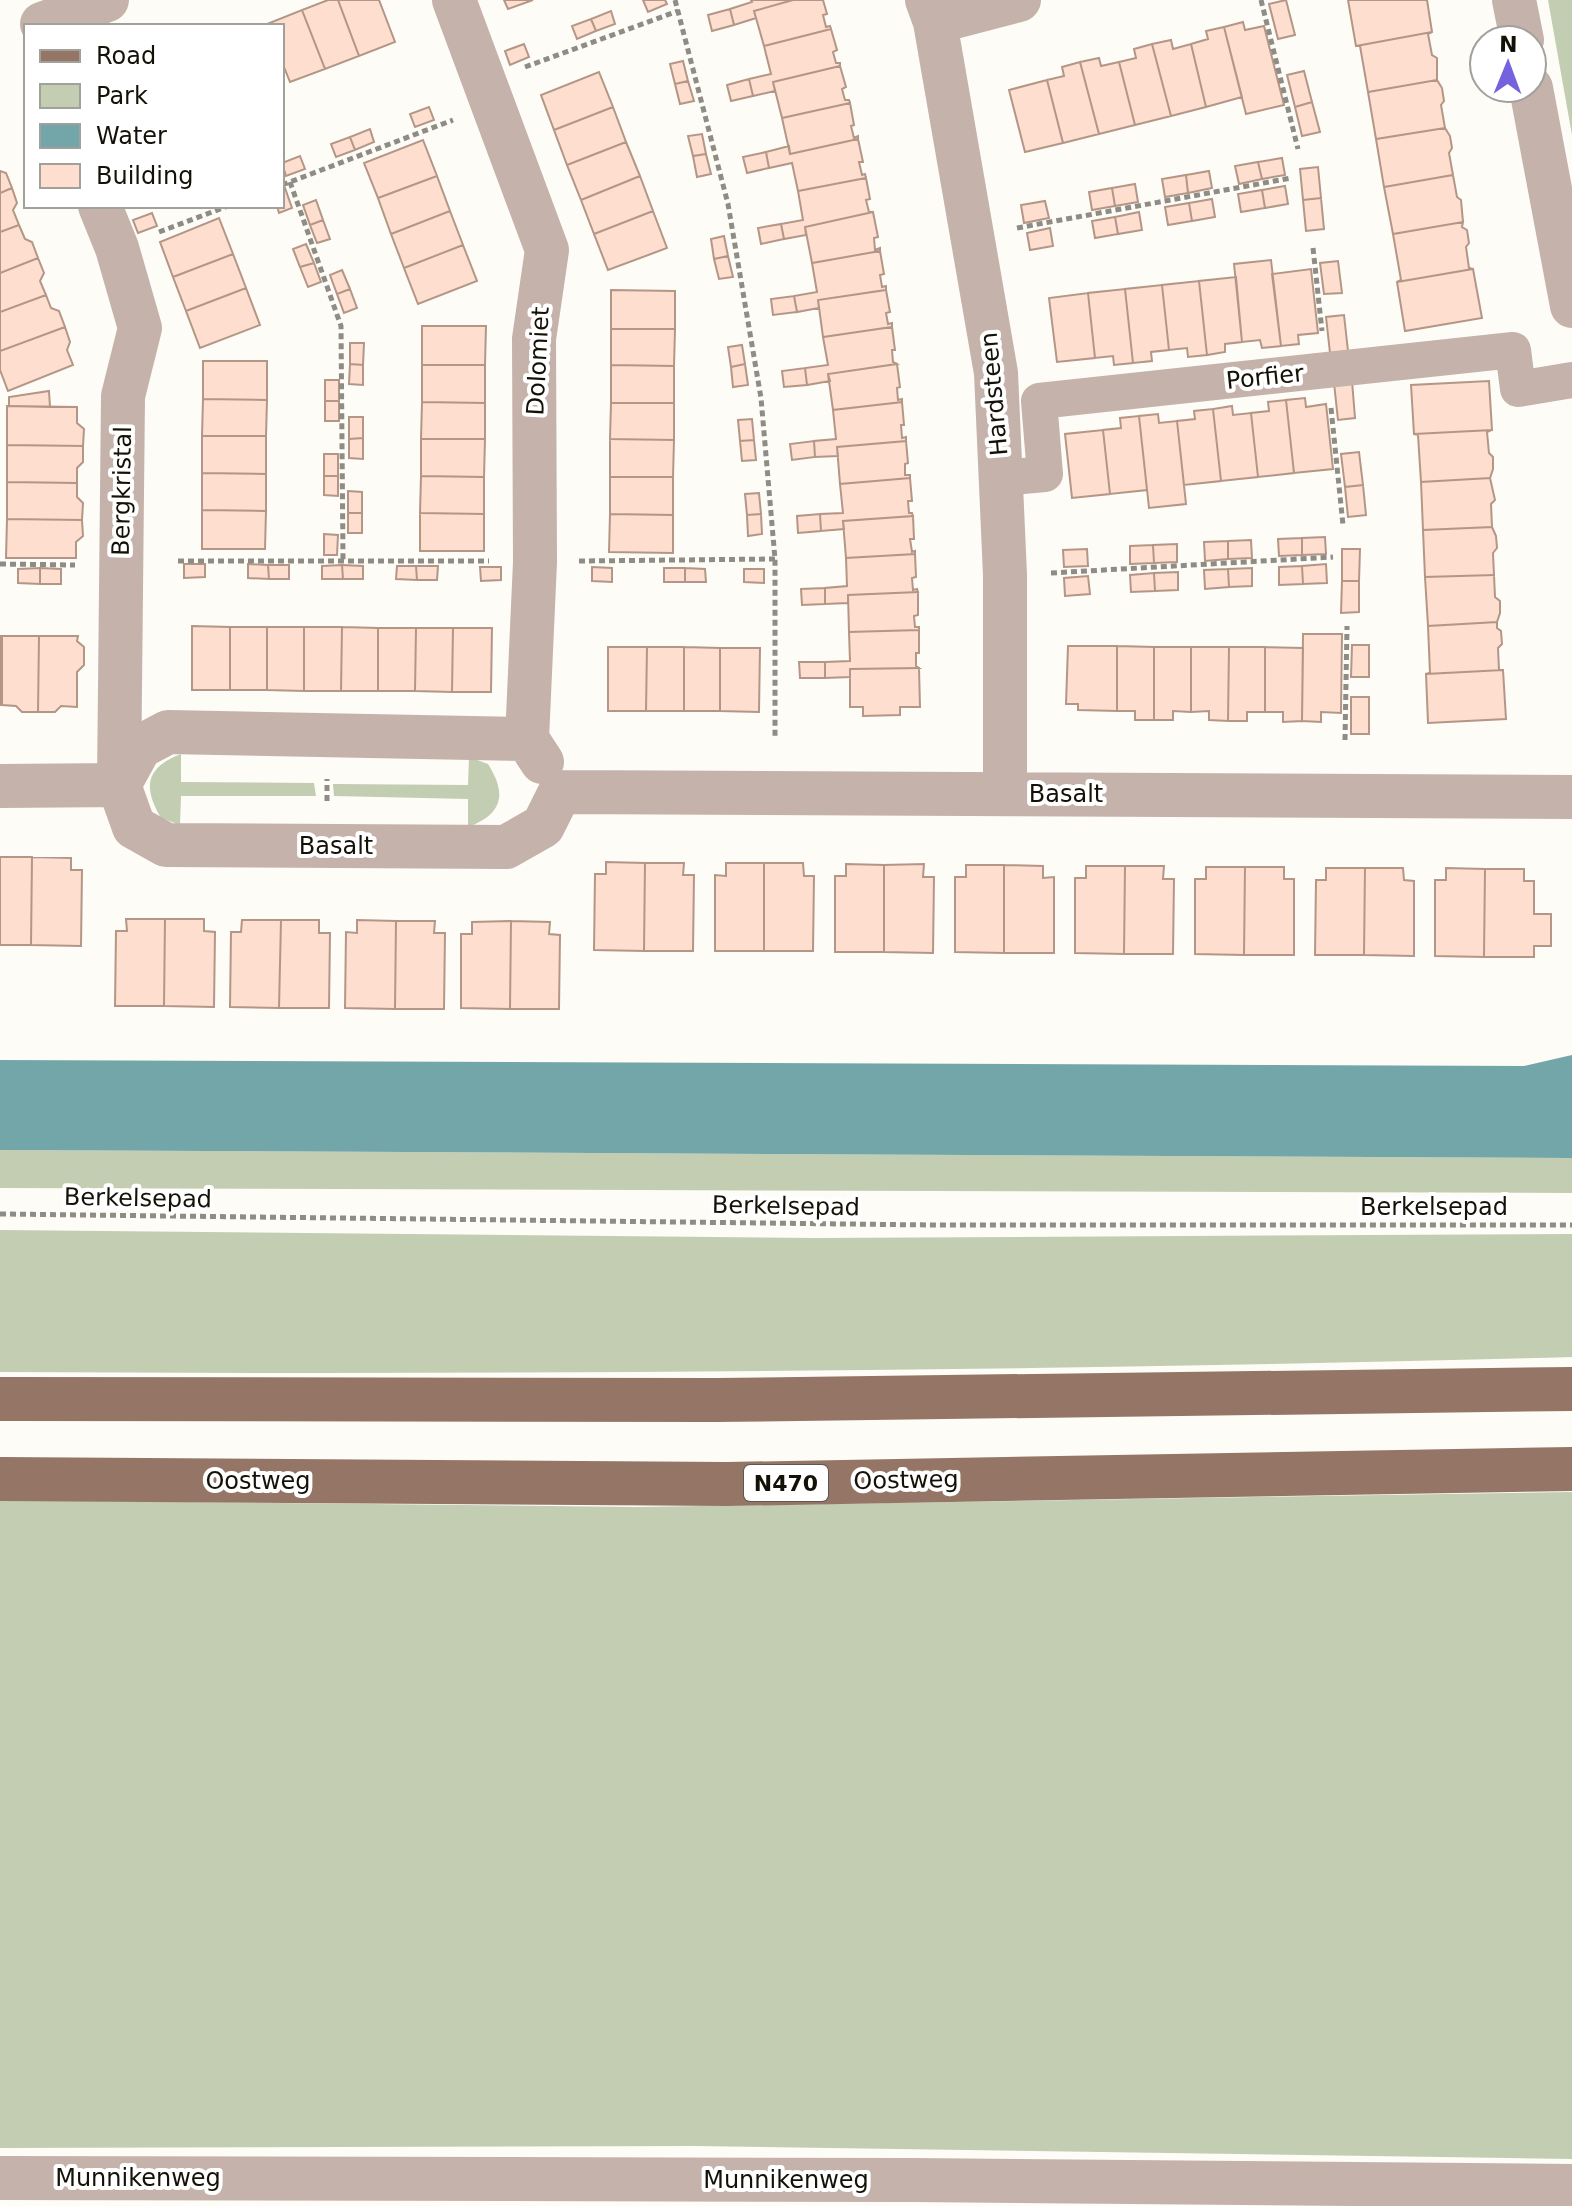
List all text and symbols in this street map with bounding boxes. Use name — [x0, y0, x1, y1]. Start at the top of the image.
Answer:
legend — [24, 24, 284, 208]
north arrow — [1468, 24, 1548, 104]
text: N — [1499, 32, 1518, 57]
text: Road — [96, 42, 156, 70]
text: Park — [96, 82, 148, 110]
text: Water — [96, 122, 167, 150]
text: Building — [96, 162, 193, 190]
street label: Dolomiet — [521, 306, 555, 416]
street label: Hardsteen — [975, 331, 1013, 457]
street label: Porfier — [1225, 359, 1305, 395]
street label: Bergkristal — [107, 426, 137, 556]
street label: Basalt — [1029, 780, 1103, 808]
street label: Basalt — [299, 832, 373, 860]
street label: Berkelsepad — [64, 1183, 212, 1213]
street label: Berkelsepad — [712, 1191, 860, 1221]
street label: Berkelsepad — [1360, 1193, 1508, 1221]
road number: N470 — [744, 1465, 828, 1501]
street label: Oostweg — [853, 1465, 959, 1495]
street label: Oostweg — [205, 1467, 311, 1495]
street label: Munnikenweg — [55, 2164, 221, 2192]
street label: Munnikenweg — [703, 2166, 869, 2194]

